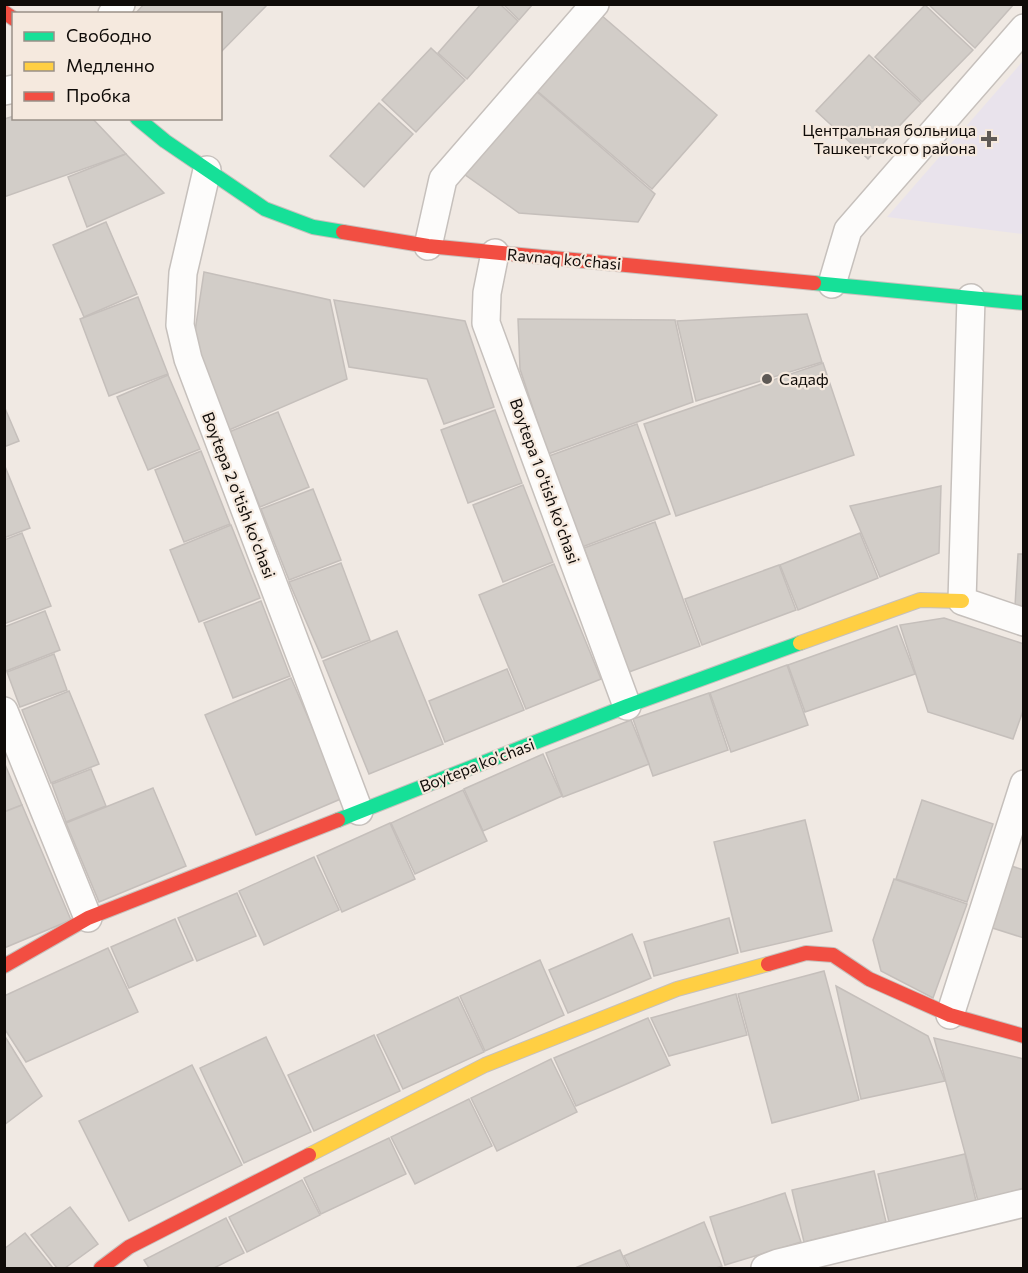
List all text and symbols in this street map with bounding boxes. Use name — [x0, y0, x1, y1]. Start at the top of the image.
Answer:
legend — [12, 12, 222, 120]
text: Свободно — [66, 24, 152, 46]
text: Медленно — [66, 54, 155, 76]
text: Пробка — [66, 84, 131, 106]
place label: Центральная больница Ташкентского района — [802, 120, 976, 157]
marker: Центральная больница Ташкентского района — [980, 130, 998, 148]
street label: Ravnaq ko‘chasi — [506, 244, 622, 273]
place label: Садаф — [779, 369, 829, 388]
marker: Садаф — [760, 372, 774, 386]
street label: Boytepa 1 o'tish ko'chasi — [507, 396, 584, 566]
street label: Boytepa 2 o'tish ko'chasi — [199, 409, 280, 581]
street label: Boytepa ko'chasi — [417, 734, 537, 795]

